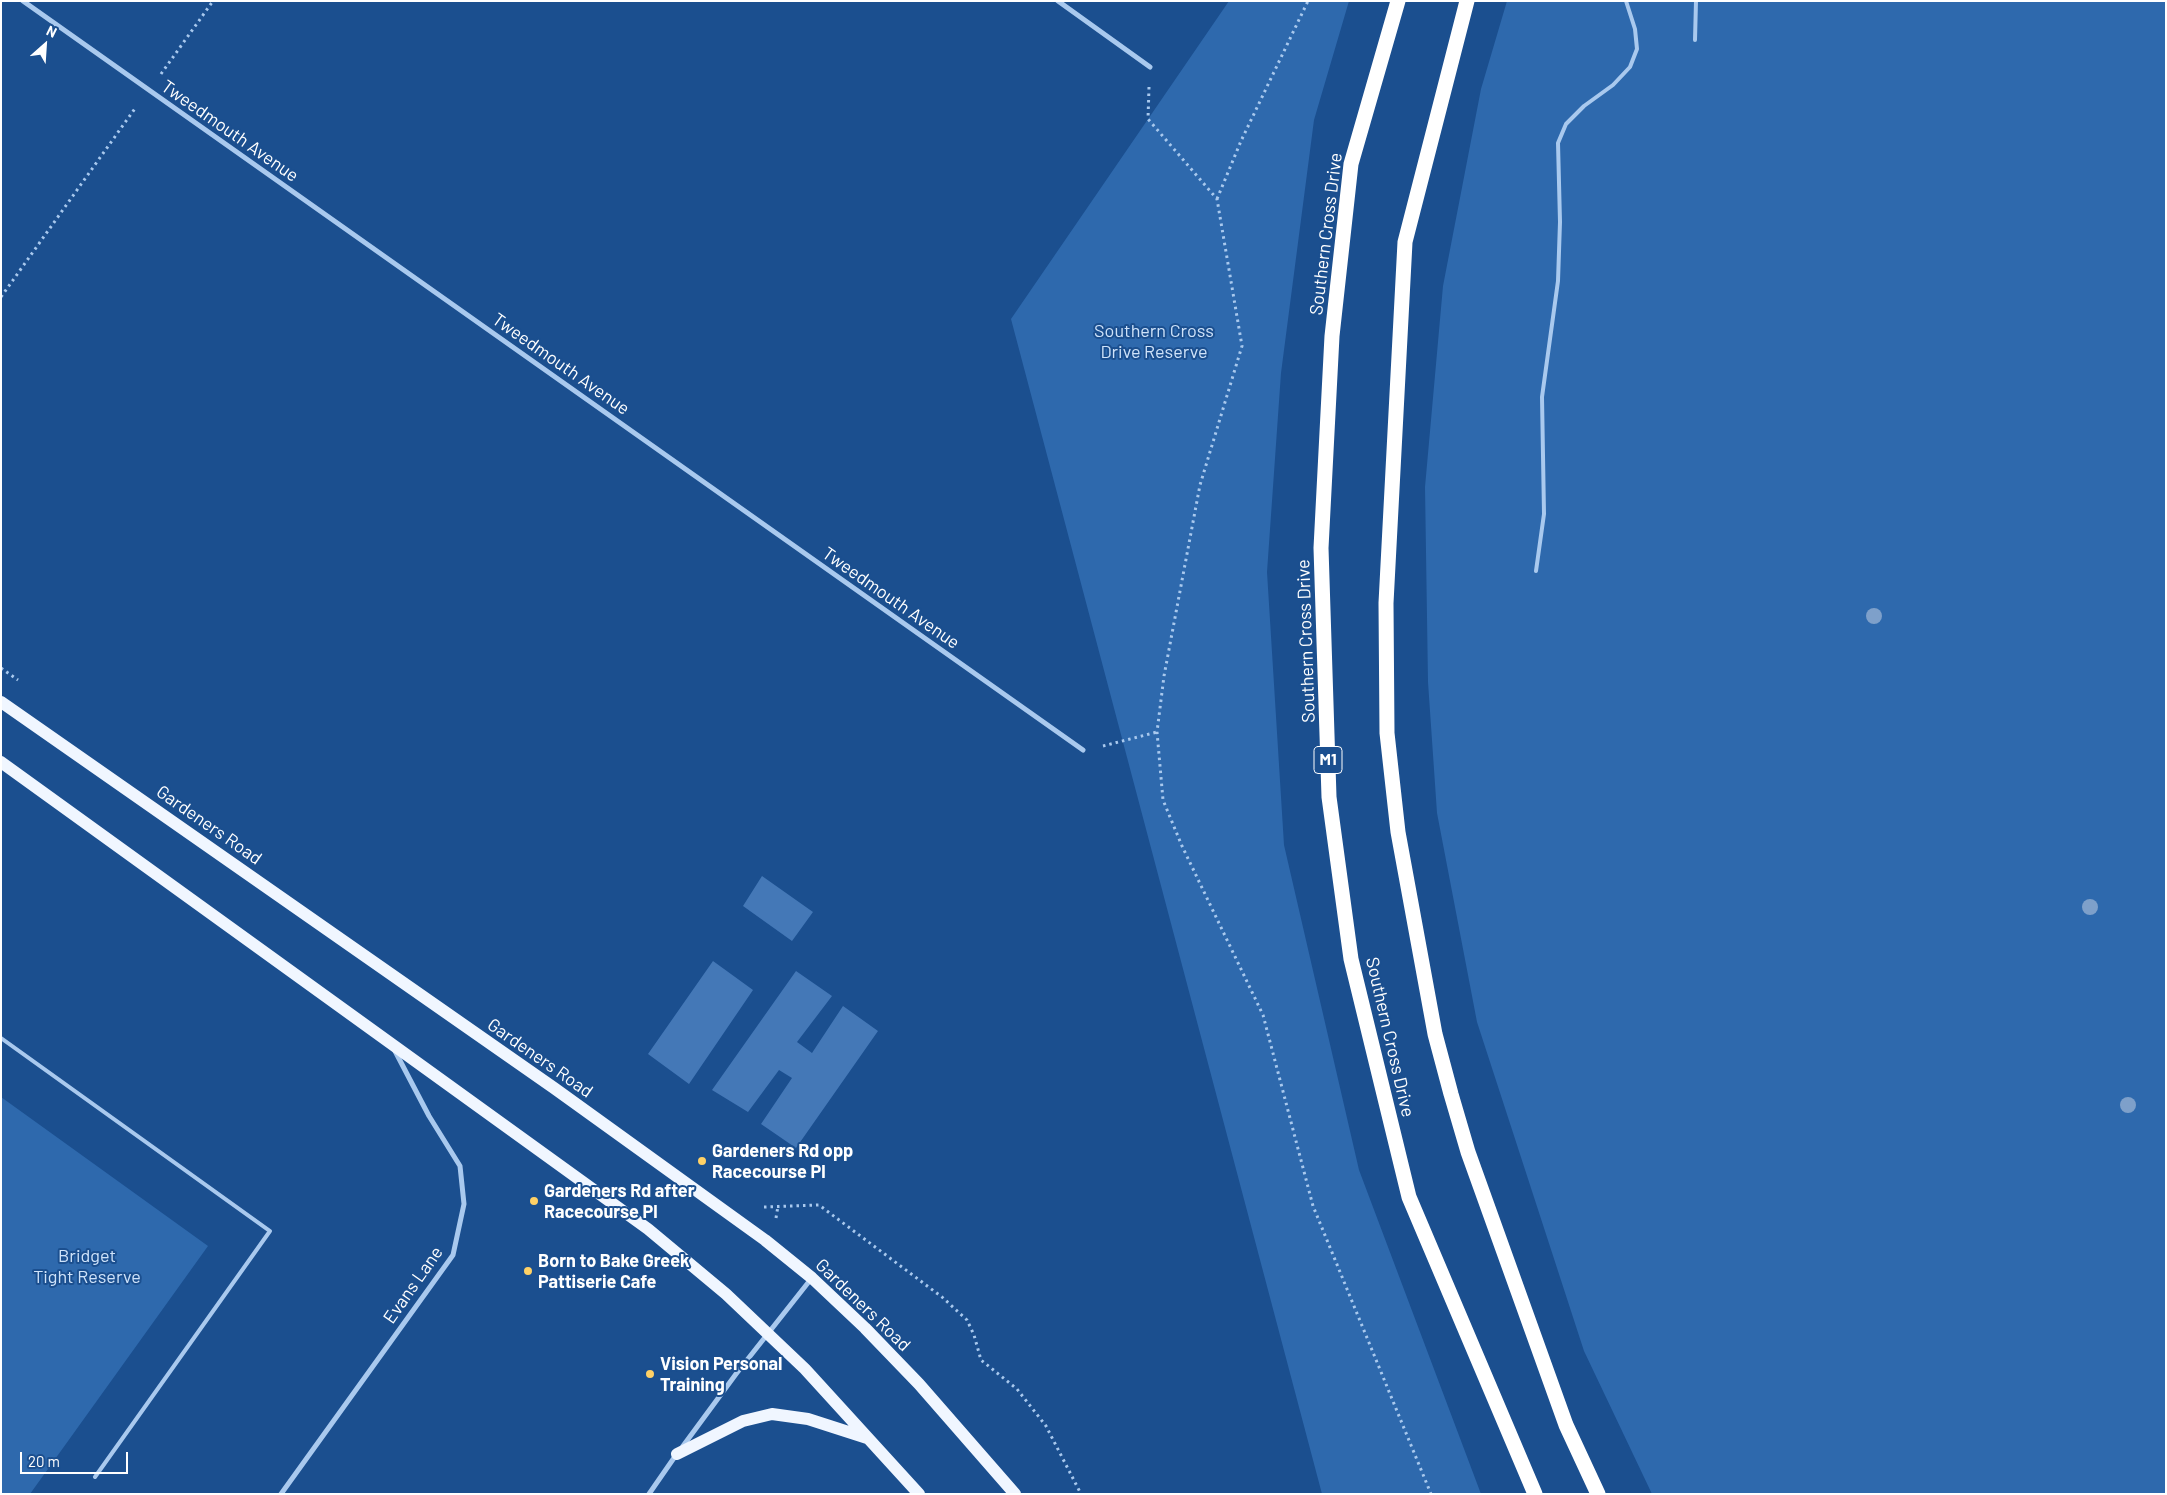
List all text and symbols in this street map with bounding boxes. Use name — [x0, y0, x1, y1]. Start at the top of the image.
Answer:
north arrow — [20, 20, 70, 70]
text: N — [44, 21, 60, 41]
street label: Tweedmouth Avenue — [157, 76, 303, 186]
street label: Southern Cross Drive — [1305, 152, 1347, 316]
street label: Tweedmouth Avenue — [488, 309, 634, 419]
park label: Southern Cross Drive Reserve — [1094, 320, 1214, 362]
street label: Tweedmouth Avenue — [818, 543, 964, 653]
street label: Southern Cross Drive — [1292, 559, 1320, 723]
road number: M1 — [1314, 746, 1342, 774]
street label: Gardeners Road — [152, 781, 266, 869]
street label: Southern Cross Drive — [1361, 955, 1419, 1119]
street label: Gardeners Road — [483, 1014, 597, 1102]
place label: Gardeners Rd opp Racecourse Pl — [712, 1140, 853, 1182]
marker: Gardeners Rd opp Racecourse Pl — [696, 1155, 708, 1167]
place label: Gardeners Rd after Racecourse Pl — [544, 1180, 695, 1222]
marker: Gardeners Rd after Racecourse Pl — [528, 1195, 540, 1207]
street label: Evans Lane — [379, 1242, 447, 1328]
park label: Bridget Tight Reserve — [33, 1245, 141, 1288]
place label: Born to Bake Greek Pattiserie Cafe — [538, 1250, 690, 1292]
street label: Gardeners Road — [811, 1254, 915, 1356]
marker: Born to Bake Greek Pattiserie Cafe — [522, 1265, 534, 1277]
place label: Vision Personal Training — [660, 1353, 782, 1396]
marker: Vision Personal Training — [644, 1368, 656, 1380]
scale bar — [22, 1442, 130, 1474]
text: 20 m — [28, 1452, 60, 1470]

